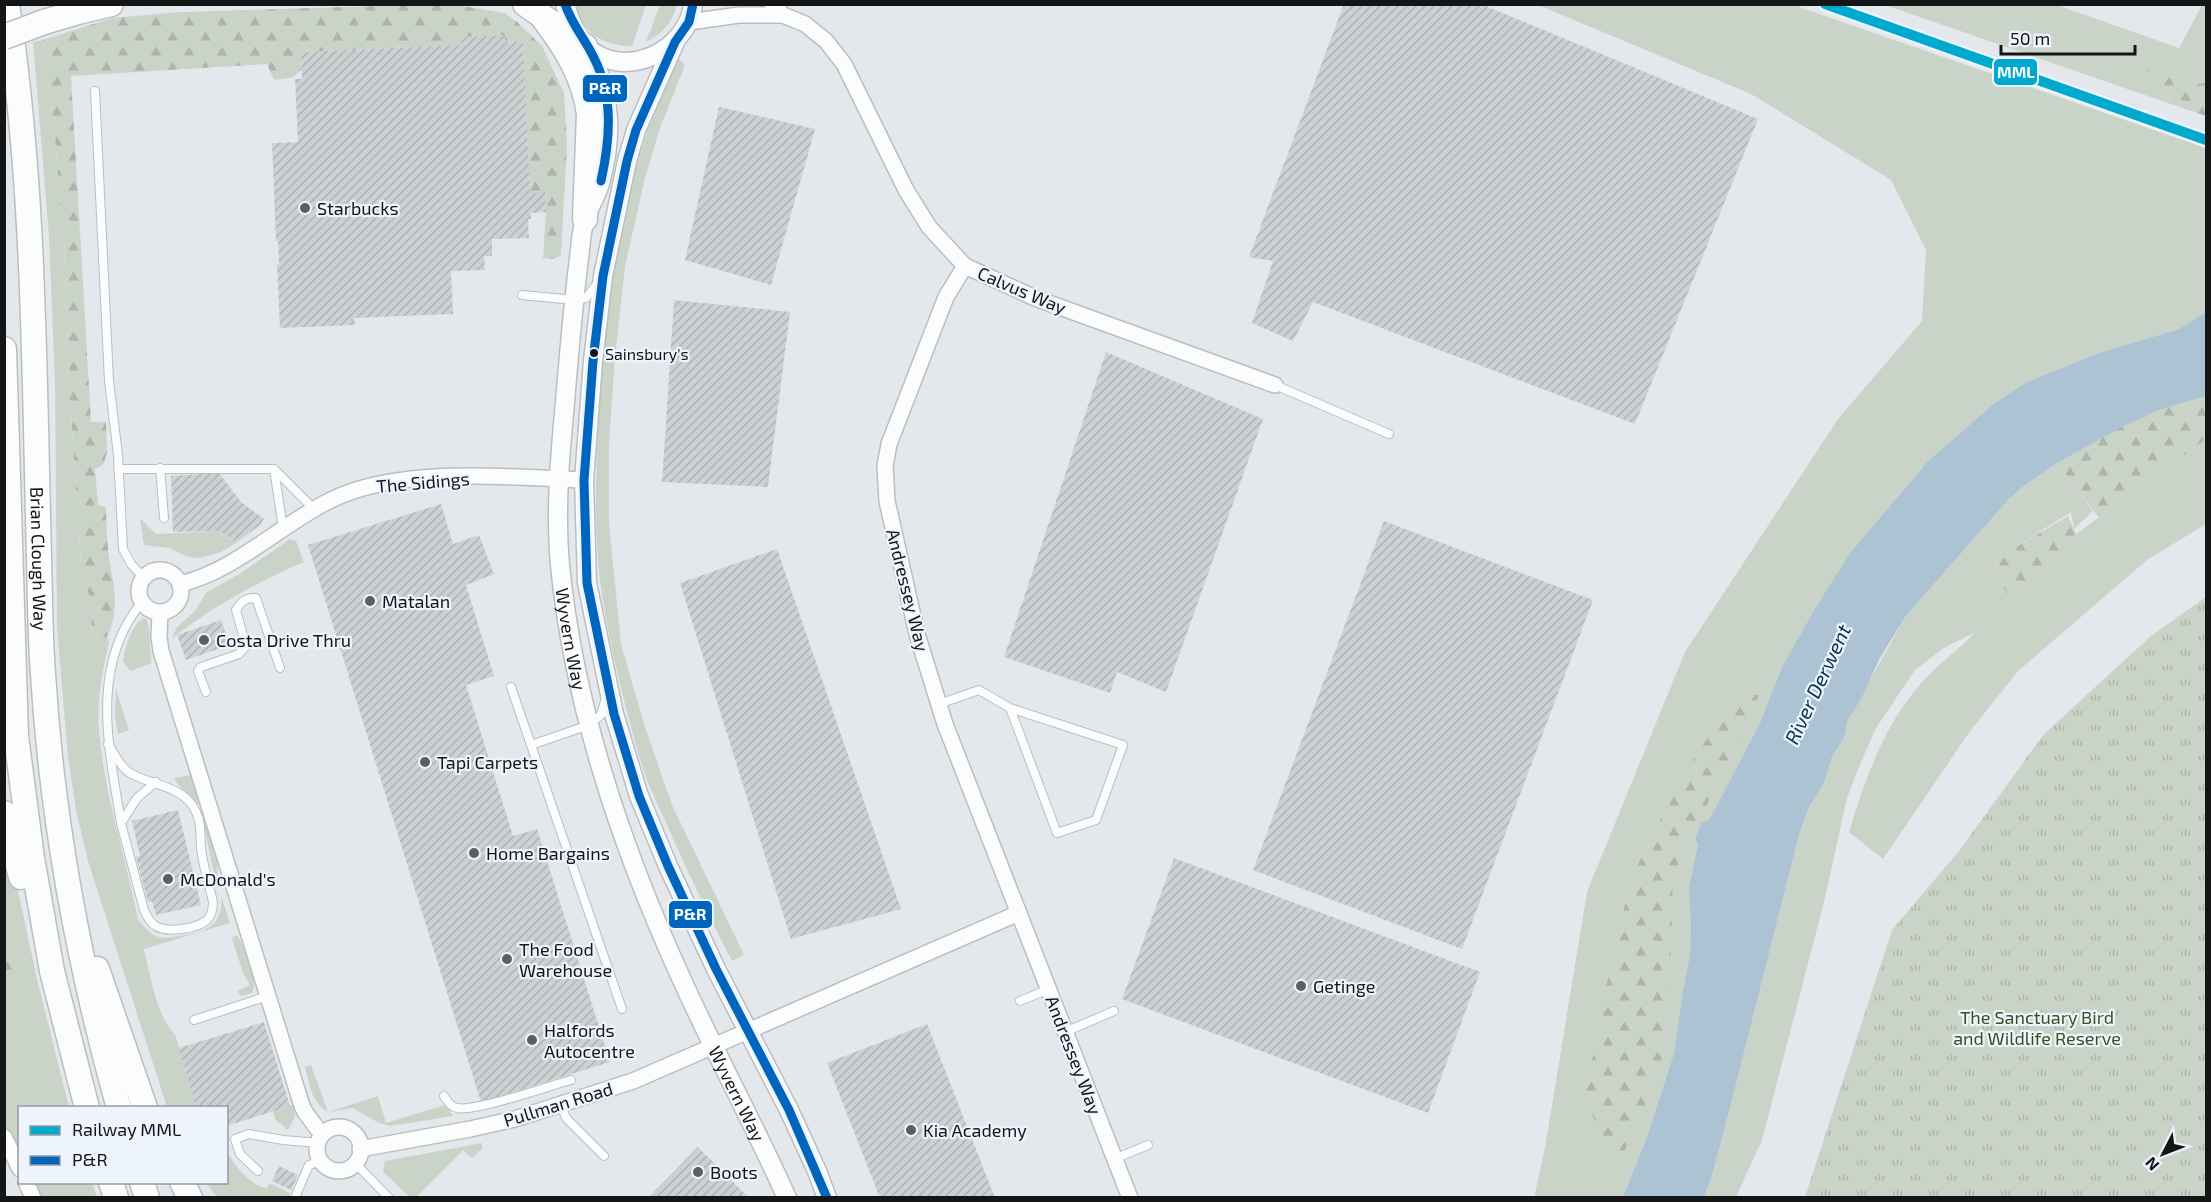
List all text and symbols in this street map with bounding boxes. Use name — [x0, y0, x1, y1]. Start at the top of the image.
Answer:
scale bar — [2001, 18, 2134, 56]
text: 50 m — [2010, 27, 2050, 49]
line badge: MML — [1993, 58, 2038, 86]
text: MML — [1997, 62, 2035, 81]
line badge: P&R — [582, 74, 628, 103]
text: P&R — [589, 78, 621, 97]
place label: Starbucks — [317, 197, 399, 219]
marker: Starbucks — [298, 201, 312, 215]
street label: Calvus Way — [974, 261, 1070, 319]
place label: Sainsbury's — [605, 344, 689, 363]
marker: Sainsbury's — [588, 347, 600, 359]
street label: The Sidings — [375, 467, 471, 497]
street label: Brian Clough Way — [26, 487, 52, 631]
street label: Andressey Way — [882, 526, 934, 654]
street label: Wyvern Way — [552, 586, 591, 693]
place label: Matalan — [382, 590, 450, 612]
marker: Matalan — [363, 594, 377, 608]
water label: River Derwent — [1779, 620, 1855, 748]
place label: Costa Drive Thru — [216, 629, 351, 651]
marker: Costa Drive Thru — [197, 633, 211, 647]
place label: Tapi Carpets — [437, 751, 538, 773]
marker: Tapi Carpets — [418, 755, 432, 769]
place label: Home Bargains — [486, 842, 610, 864]
marker: Home Bargains — [467, 846, 481, 860]
place label: McDonald's — [180, 868, 276, 890]
marker: McDonald's — [161, 872, 175, 886]
line badge: P&R — [668, 900, 713, 929]
text: P&R — [674, 904, 706, 923]
place label: The Food Warehouse — [519, 938, 612, 981]
marker: The Food Warehouse — [500, 952, 514, 966]
place label: Getinge — [1313, 975, 1375, 997]
marker: Getinge — [1294, 979, 1308, 993]
street label: Andressey Way — [1041, 992, 1107, 1118]
park label: The Sanctuary Bird and Wildlife Reserve — [1953, 1006, 2121, 1049]
place label: Halfords Autocentre — [544, 1019, 635, 1062]
marker: Halfords Autocentre — [525, 1033, 539, 1047]
street label: Wyvern Way — [704, 1042, 770, 1145]
street label: Pullman Road — [501, 1077, 615, 1131]
legend — [18, 1106, 228, 1184]
text: Railway MML — [72, 1118, 181, 1140]
place label: Kia Academy — [923, 1119, 1027, 1141]
marker: Kia Academy — [904, 1123, 918, 1137]
north arrow — [2133, 1124, 2193, 1184]
text: P&R — [72, 1148, 108, 1170]
text: N — [2141, 1154, 2162, 1175]
place label: Boots — [710, 1161, 758, 1183]
marker: Boots — [691, 1165, 705, 1179]

